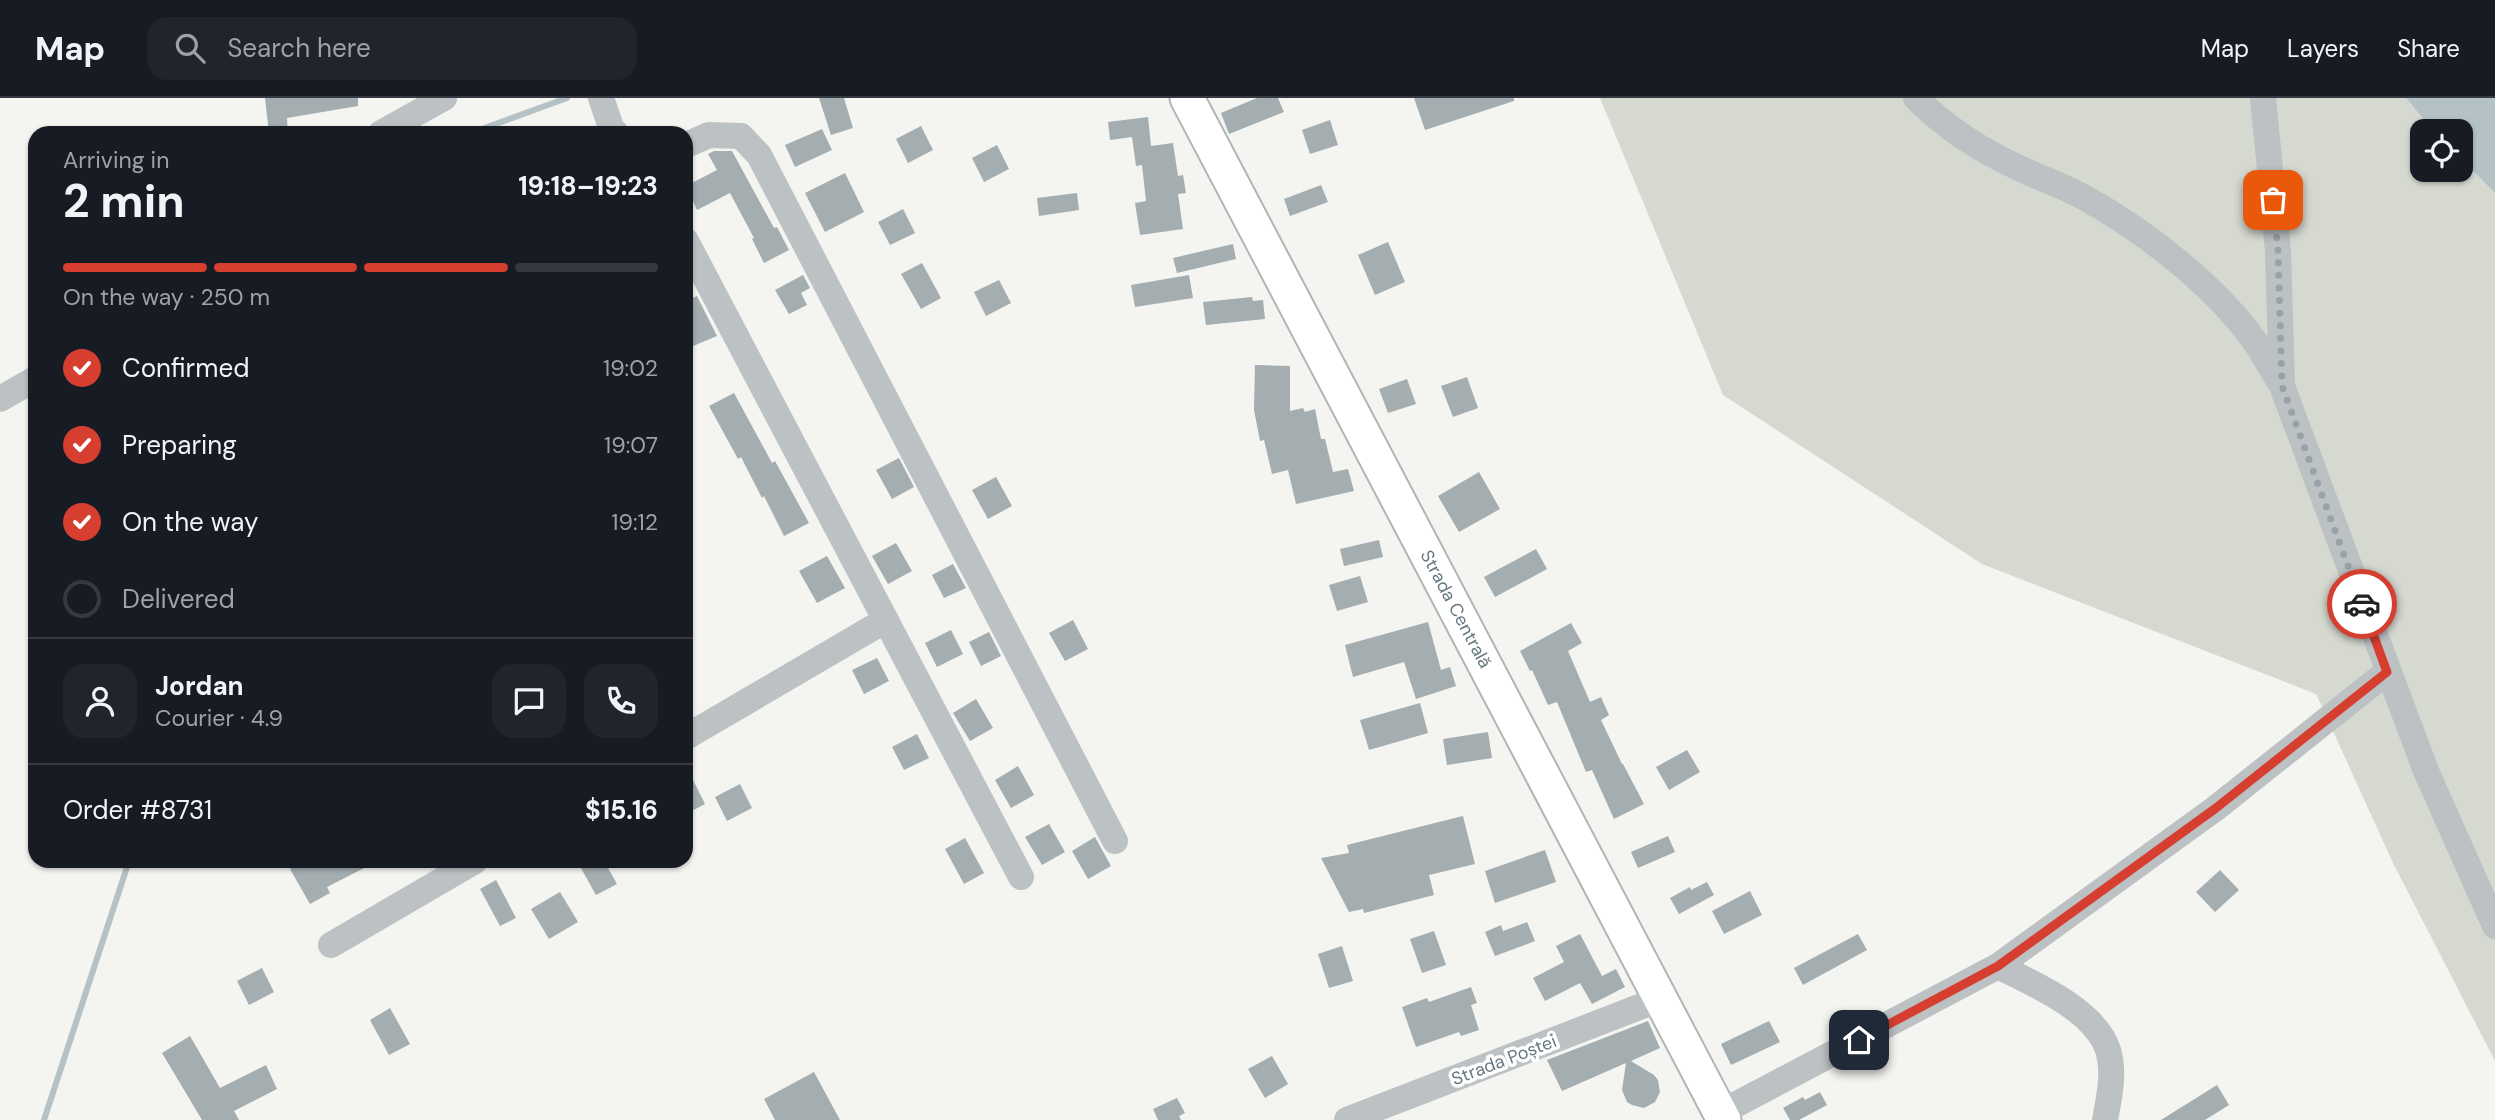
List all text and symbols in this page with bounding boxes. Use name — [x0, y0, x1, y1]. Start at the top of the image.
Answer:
search box — [147, 17, 637, 80]
text: Map — [35, 27, 105, 70]
icon: search — [171, 29, 209, 67]
text: Search here — [227, 31, 371, 65]
text: Map — [2201, 33, 2249, 64]
text: Layers — [2287, 33, 2359, 64]
text: Share — [2397, 33, 2460, 64]
map controls — [2410, 119, 2473, 182]
button: locate — [2410, 119, 2473, 182]
text: Arriving in — [63, 145, 169, 175]
text: 19:18–19:23 — [518, 169, 658, 203]
pin — [2243, 170, 2303, 230]
text: 2 min — [63, 171, 185, 231]
icon: bag — [2254, 181, 2292, 219]
text: On the way · 250 m — [63, 282, 270, 312]
icon: check — [63, 349, 101, 387]
text: Confirmed — [122, 351, 249, 385]
text: 19:02 — [603, 353, 658, 383]
icon: check — [63, 426, 101, 464]
text: Preparing — [122, 428, 237, 462]
text: 19:07 — [604, 430, 658, 460]
icon: check — [63, 503, 101, 541]
text: On the way — [122, 505, 258, 539]
text: 19:12 — [611, 507, 658, 537]
street label: Strada Centrală — [1415, 546, 1497, 672]
courier — [2327, 569, 2397, 639]
text: Delivered — [122, 582, 235, 616]
icon: car — [2343, 585, 2381, 623]
button: person — [63, 664, 137, 738]
button: chat — [492, 664, 566, 738]
button: phone — [584, 664, 658, 738]
text: Jordan — [155, 669, 244, 703]
text: Courier · 4.9 — [155, 703, 283, 733]
text: Order #8731 — [63, 793, 212, 827]
text: $15.16 — [585, 793, 658, 827]
pin — [1829, 1010, 1889, 1070]
icon: home — [1840, 1021, 1878, 1059]
street label: Strada Poștei — [1448, 1029, 1560, 1091]

